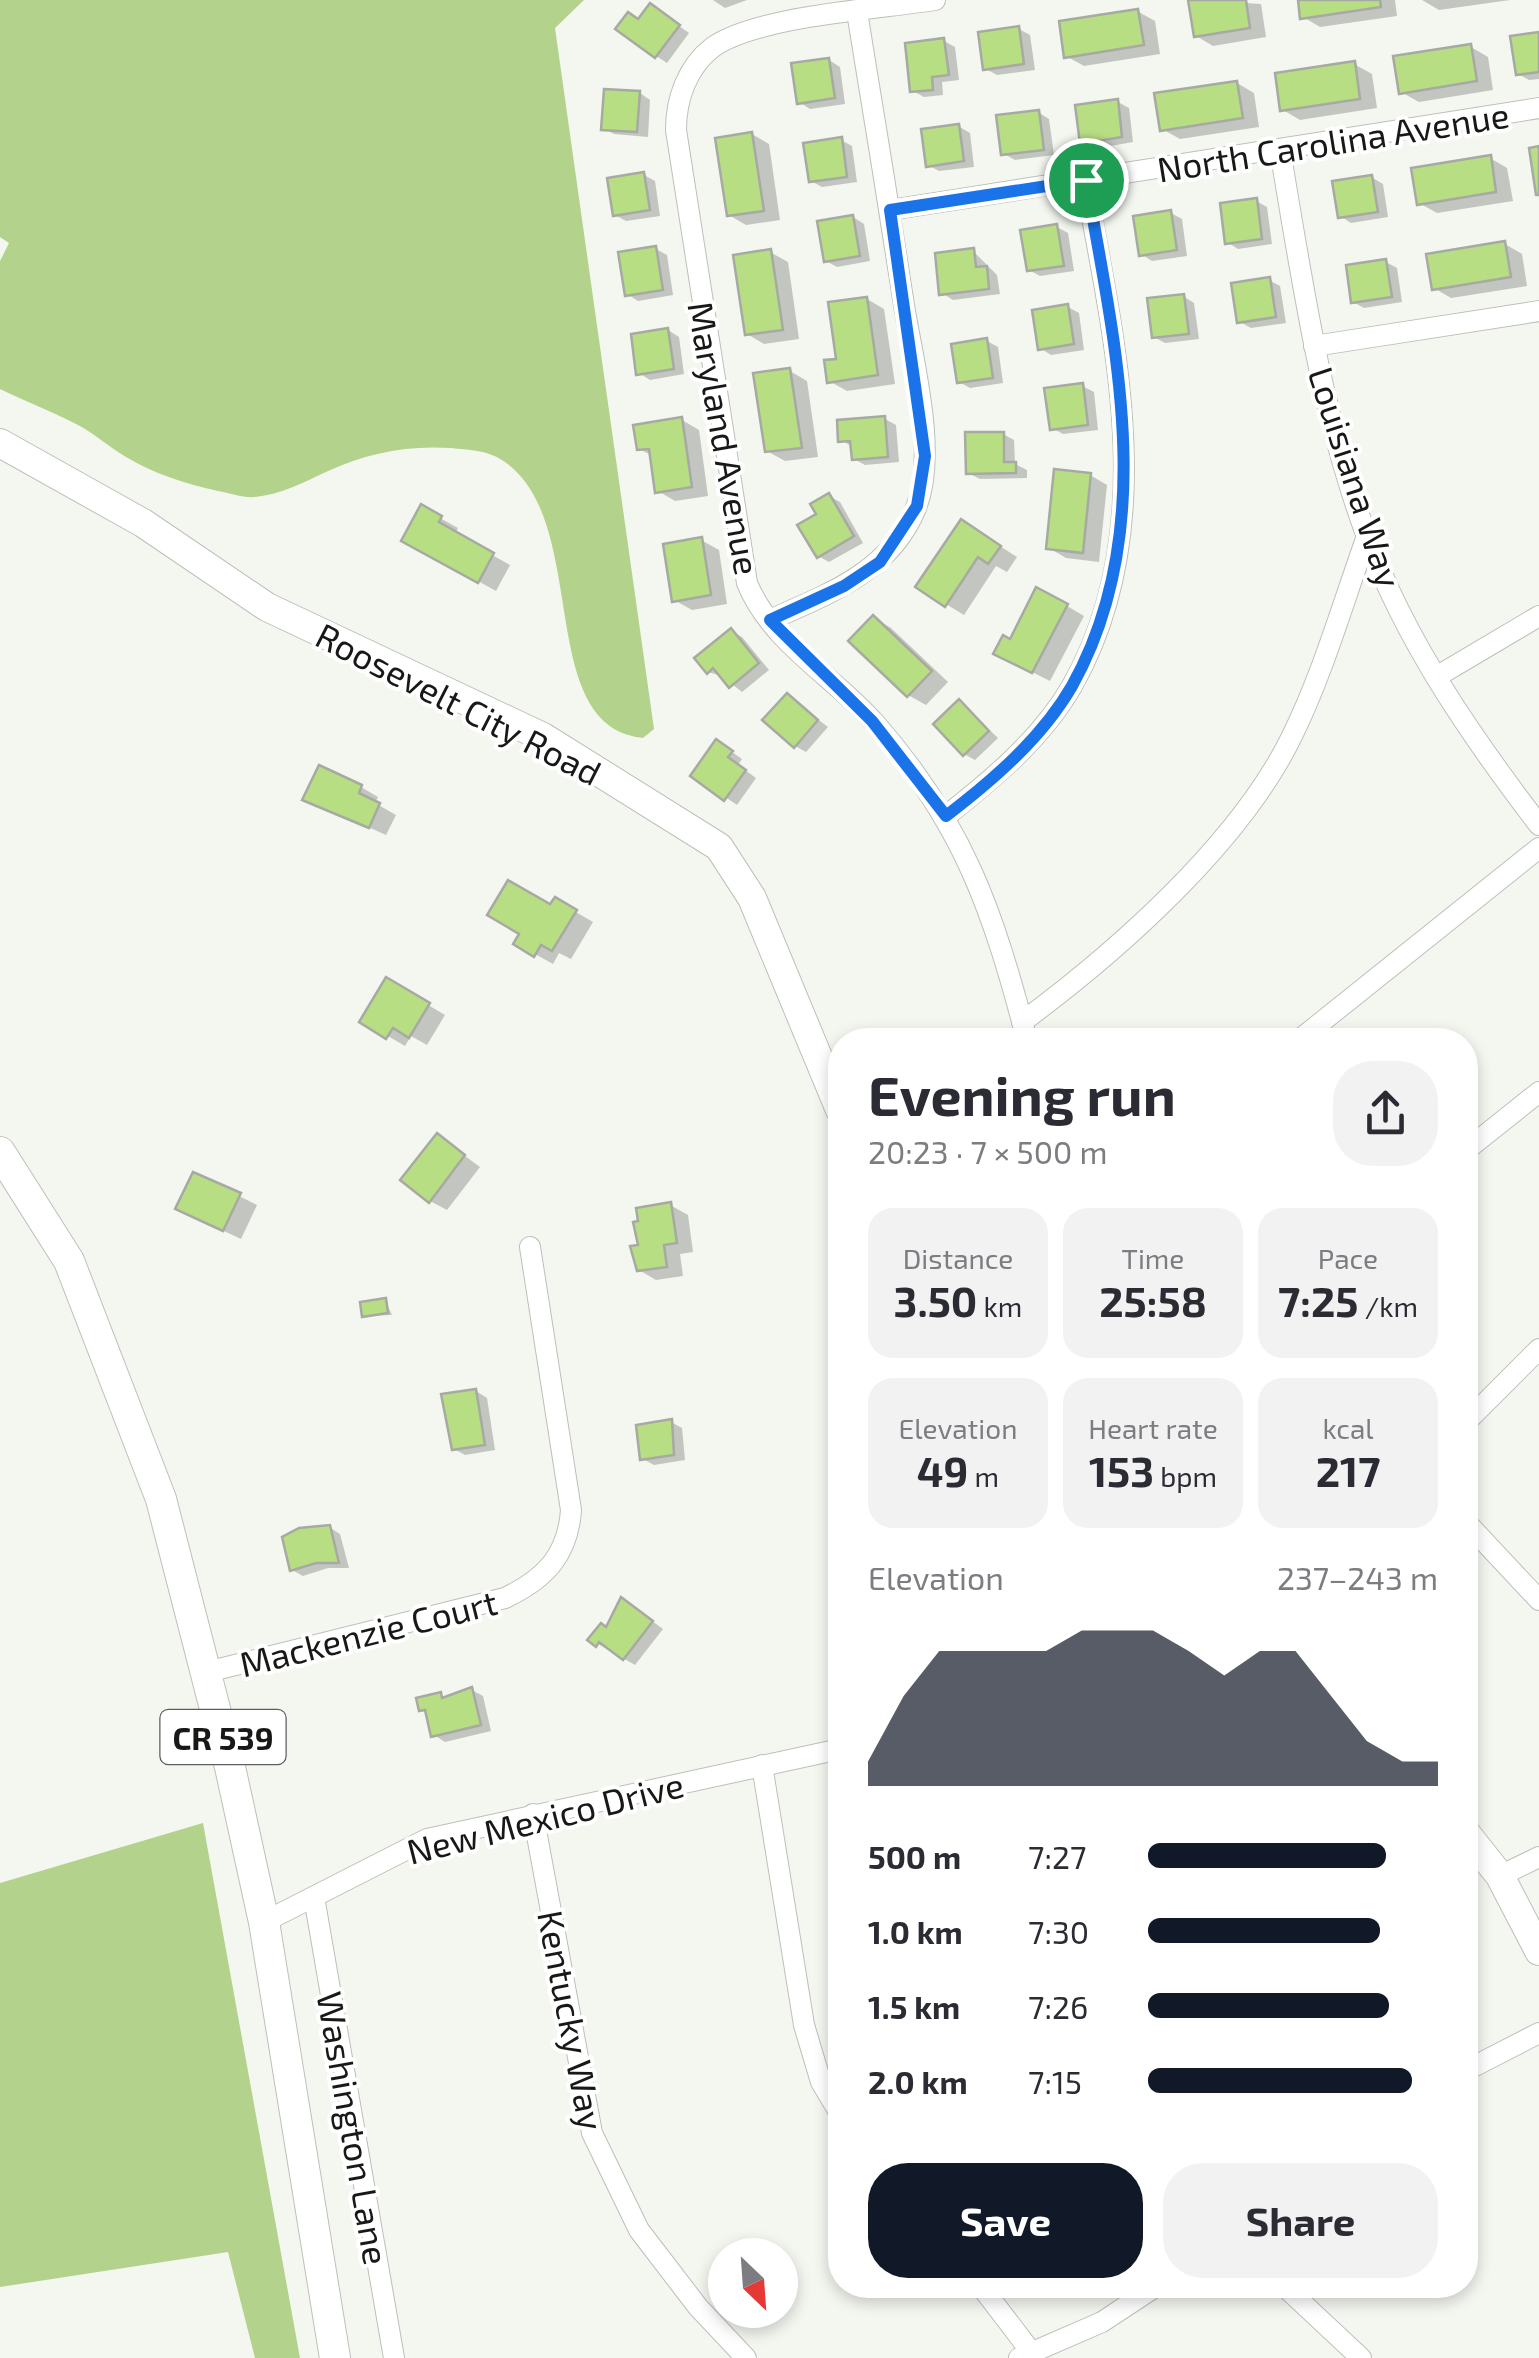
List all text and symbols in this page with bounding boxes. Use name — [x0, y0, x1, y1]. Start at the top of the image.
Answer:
street label: North Carolina Avenue — [1154, 92, 1512, 190]
pin — [1044, 138, 1129, 223]
icon: arrive — [1059, 153, 1114, 208]
street label: Maryland Avenue — [680, 298, 770, 578]
street label: Louisiana Way — [1301, 361, 1411, 593]
street label: Roosevelt City Road — [309, 613, 609, 793]
text: Evening run — [868, 1061, 1176, 1127]
button: share — [1333, 1061, 1438, 1166]
text: 20:23 · 7 × 500 m — [868, 1132, 1108, 1170]
text: Distance — [903, 1241, 1013, 1275]
text: Time — [1122, 1241, 1184, 1275]
text: Pace — [1318, 1241, 1378, 1275]
text: 3.50 — [894, 1275, 977, 1325]
text: 25:58 — [1099, 1275, 1207, 1325]
text: 7:25 — [1278, 1275, 1359, 1325]
text: km — [977, 1289, 1022, 1323]
text: /km — [1359, 1289, 1418, 1323]
text: Elevation — [899, 1411, 1017, 1445]
text: Heart rate — [1088, 1411, 1218, 1445]
text: kcal — [1322, 1411, 1374, 1445]
text: 49 — [917, 1445, 968, 1495]
text: 153 — [1089, 1445, 1154, 1495]
text: 217 — [1316, 1445, 1380, 1495]
text: m — [968, 1459, 999, 1493]
text: bpm — [1154, 1459, 1217, 1493]
text: Elevation — [868, 1558, 1004, 1596]
text: 237–243 m — [1277, 1558, 1438, 1596]
street label: Mackenzie Court — [235, 1580, 501, 1684]
road number: CR 539 — [160, 1710, 286, 1764]
street label: New Mexico Drive — [402, 1762, 688, 1872]
text: 500 m — [868, 1837, 961, 1875]
text: 7:27 — [1028, 1837, 1086, 1875]
street label: Kentucky Way — [530, 1906, 614, 2134]
text: 1.0 km — [868, 1912, 963, 1950]
text: 7:30 — [1028, 1912, 1089, 1950]
text: 1.5 km — [868, 1987, 960, 2025]
text: 7:26 — [1028, 1987, 1088, 2025]
street label: Washington Lane — [309, 1988, 399, 2268]
text: 2.0 km — [868, 2062, 968, 2100]
text: 7:15 — [1028, 2062, 1082, 2100]
button: Save — [868, 2163, 1143, 2278]
button: Share — [1163, 2163, 1438, 2278]
north arrow — [708, 2238, 798, 2328]
map controls — [708, 2238, 798, 2328]

